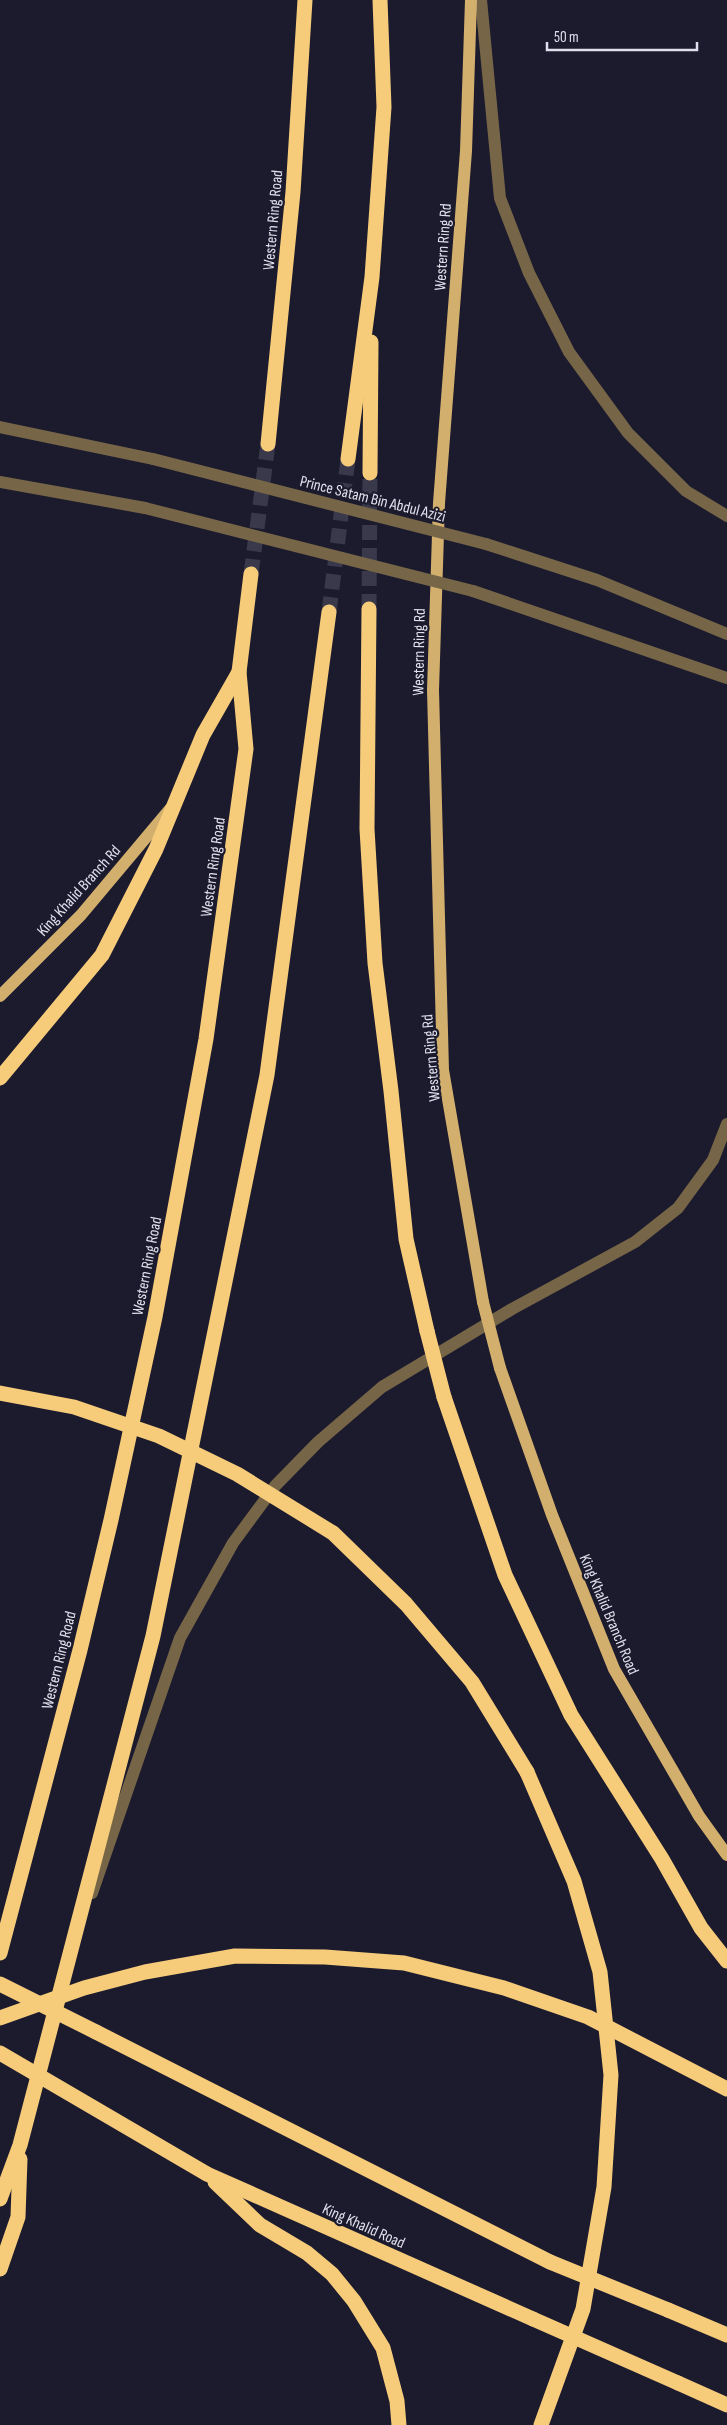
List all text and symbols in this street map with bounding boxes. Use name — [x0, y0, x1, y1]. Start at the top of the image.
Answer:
scale bar — [547, 20, 697, 52]
text: 50 m — [554, 28, 579, 47]
street label: Western Ring Road — [260, 169, 287, 271]
street label: Western Ring Rd — [431, 203, 456, 291]
street label: Prince Satam Bin Abdul Azizi — [298, 472, 448, 527]
street label: Western Ring Rd — [409, 608, 430, 696]
street label: Western Ring Road — [197, 816, 230, 918]
street label: King Khalid Branch Rd — [33, 842, 125, 940]
street label: Western Ring Rd — [418, 1013, 445, 1102]
street label: Western Ring Road — [129, 1215, 166, 1317]
street label: King Khalid Branch Road — [575, 1552, 643, 1678]
street label: Western Ring Road — [38, 1609, 81, 1711]
street label: King Khalid Road — [319, 2200, 408, 2253]

